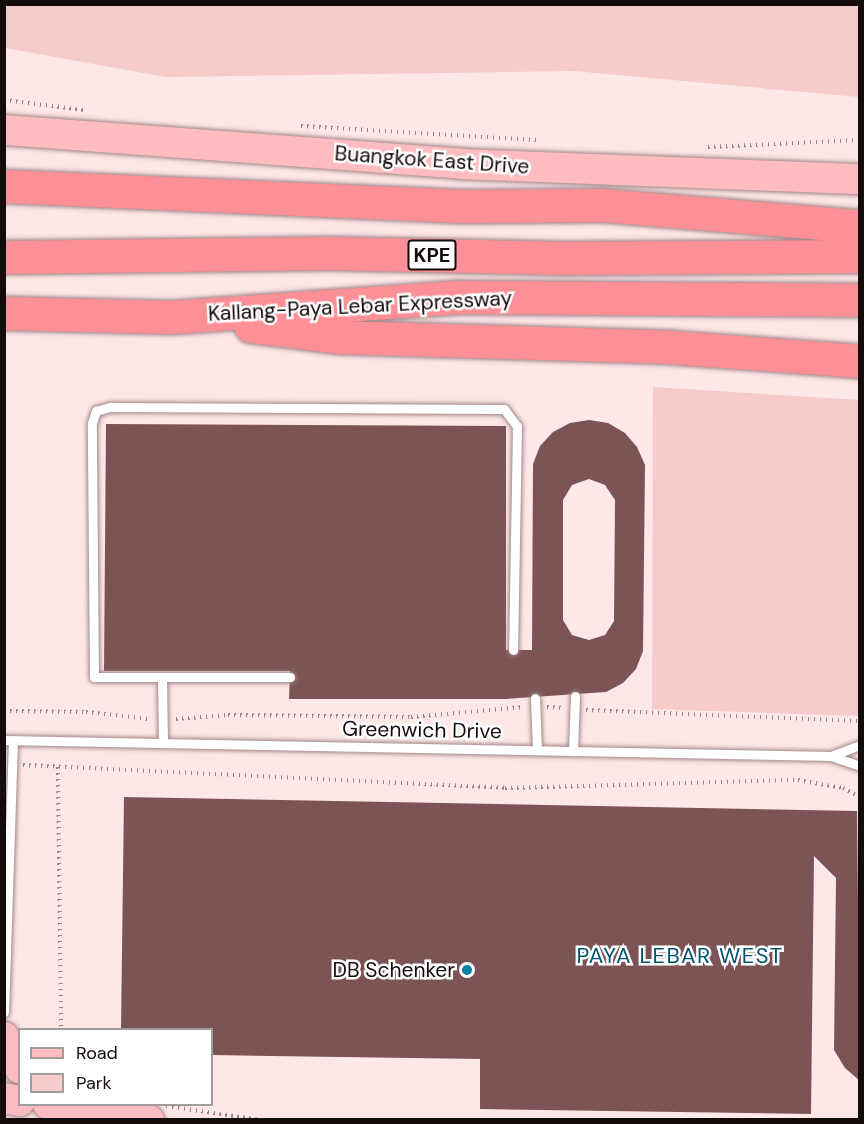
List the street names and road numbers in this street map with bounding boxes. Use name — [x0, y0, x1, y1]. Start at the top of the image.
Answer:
street label: Buangkok East Drive — [334, 141, 530, 179]
road number: KPE — [406, 238, 458, 272]
street label: Kallang-Paya Lebar Expressway — [207, 285, 513, 327]
street label: Greenwich Drive — [342, 716, 502, 744]

